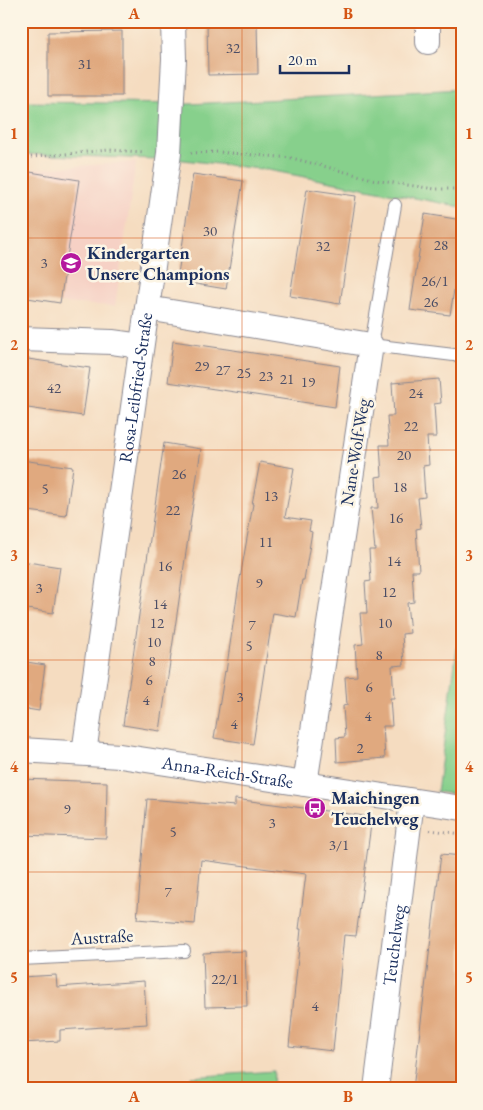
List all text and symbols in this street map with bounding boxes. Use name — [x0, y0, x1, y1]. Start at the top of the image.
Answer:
text: A — [127, 3, 140, 24]
text: B — [343, 3, 353, 24]
house number: 32 — [226, 38, 241, 57]
scale bar — [280, 42, 349, 74]
text: 20 m — [288, 50, 317, 69]
house number: 31 — [78, 54, 92, 73]
text: 1 — [10, 123, 18, 144]
text: 1 — [465, 123, 473, 144]
house number: 30 — [203, 221, 217, 240]
house number: 28 — [434, 235, 448, 254]
house number: 32 — [316, 236, 331, 255]
place label: Kindergarten Unsere Champions — [87, 241, 230, 285]
school or university icon: Kindergarten Unsere Champions — [59, 251, 83, 275]
house number: 3 — [40, 253, 48, 272]
house number: 26/1 — [421, 271, 449, 290]
house number: 26 — [424, 292, 438, 311]
street label: Rosa-Leibfried-Straße — [113, 311, 157, 464]
text: 2 — [10, 334, 19, 355]
text: 2 — [465, 334, 474, 355]
house number: 29 — [195, 356, 209, 375]
house number: 27 — [216, 360, 231, 379]
house number: 25 — [237, 363, 251, 382]
house number: 23 — [259, 366, 273, 385]
house number: 21 — [280, 369, 294, 388]
house number: 19 — [301, 372, 315, 391]
house number: 42 — [47, 378, 62, 397]
house number: 24 — [409, 383, 424, 402]
street label: Nane-Wolf-Weg — [335, 397, 374, 507]
house number: 22 — [404, 416, 419, 435]
house number: 20 — [397, 445, 411, 464]
house number: 26 — [172, 464, 186, 483]
house number: 18 — [393, 477, 407, 496]
house number: 5 — [41, 479, 49, 498]
house number: 13 — [264, 486, 278, 505]
house number: 22 — [166, 500, 181, 519]
house number: 16 — [389, 508, 403, 527]
house number: 11 — [259, 532, 273, 551]
text: 3 — [10, 545, 18, 566]
text: 3 — [465, 545, 473, 566]
house number: 14 — [387, 551, 402, 570]
house number: 16 — [158, 556, 172, 575]
house number: 9 — [255, 573, 263, 592]
house number: 3 — [35, 578, 43, 597]
house number: 12 — [382, 582, 397, 601]
house number: 14 — [153, 594, 168, 613]
house number: 12 — [150, 613, 165, 632]
house number: 10 — [378, 613, 392, 632]
house number: 7 — [248, 615, 256, 634]
house number: 10 — [147, 632, 161, 651]
house number: 5 — [245, 636, 253, 655]
house number: 8 — [375, 645, 383, 664]
house number: 8 — [148, 651, 156, 670]
house number: 6 — [145, 670, 153, 689]
house number: 6 — [365, 677, 373, 696]
house number: 3 — [236, 687, 244, 706]
house number: 4 — [142, 690, 150, 709]
house number: 4 — [364, 706, 372, 725]
house number: 4 — [230, 714, 238, 733]
house number: 2 — [356, 738, 364, 757]
street label: Anna-Reich-Straße — [159, 750, 295, 793]
text: 4 — [10, 756, 19, 777]
text: 4 — [465, 756, 474, 777]
place label: Maichingen Teuchelweg — [331, 786, 420, 830]
bus stop icon: Maichingen Teuchelweg — [303, 796, 327, 820]
house number: 9 — [63, 799, 71, 818]
house number: 3 — [268, 813, 276, 832]
house number: 5 — [169, 822, 177, 841]
house number: 3/1 — [329, 835, 349, 854]
house number: 7 — [164, 882, 172, 901]
street label: Teuchelweg — [377, 903, 410, 987]
street label: Austraße — [69, 923, 134, 950]
text: 5 — [10, 967, 18, 988]
text: 5 — [465, 967, 473, 988]
house number: 22/1 — [211, 969, 239, 988]
house number: 4 — [311, 996, 319, 1015]
text: A — [127, 1086, 140, 1107]
text: B — [343, 1086, 353, 1107]

